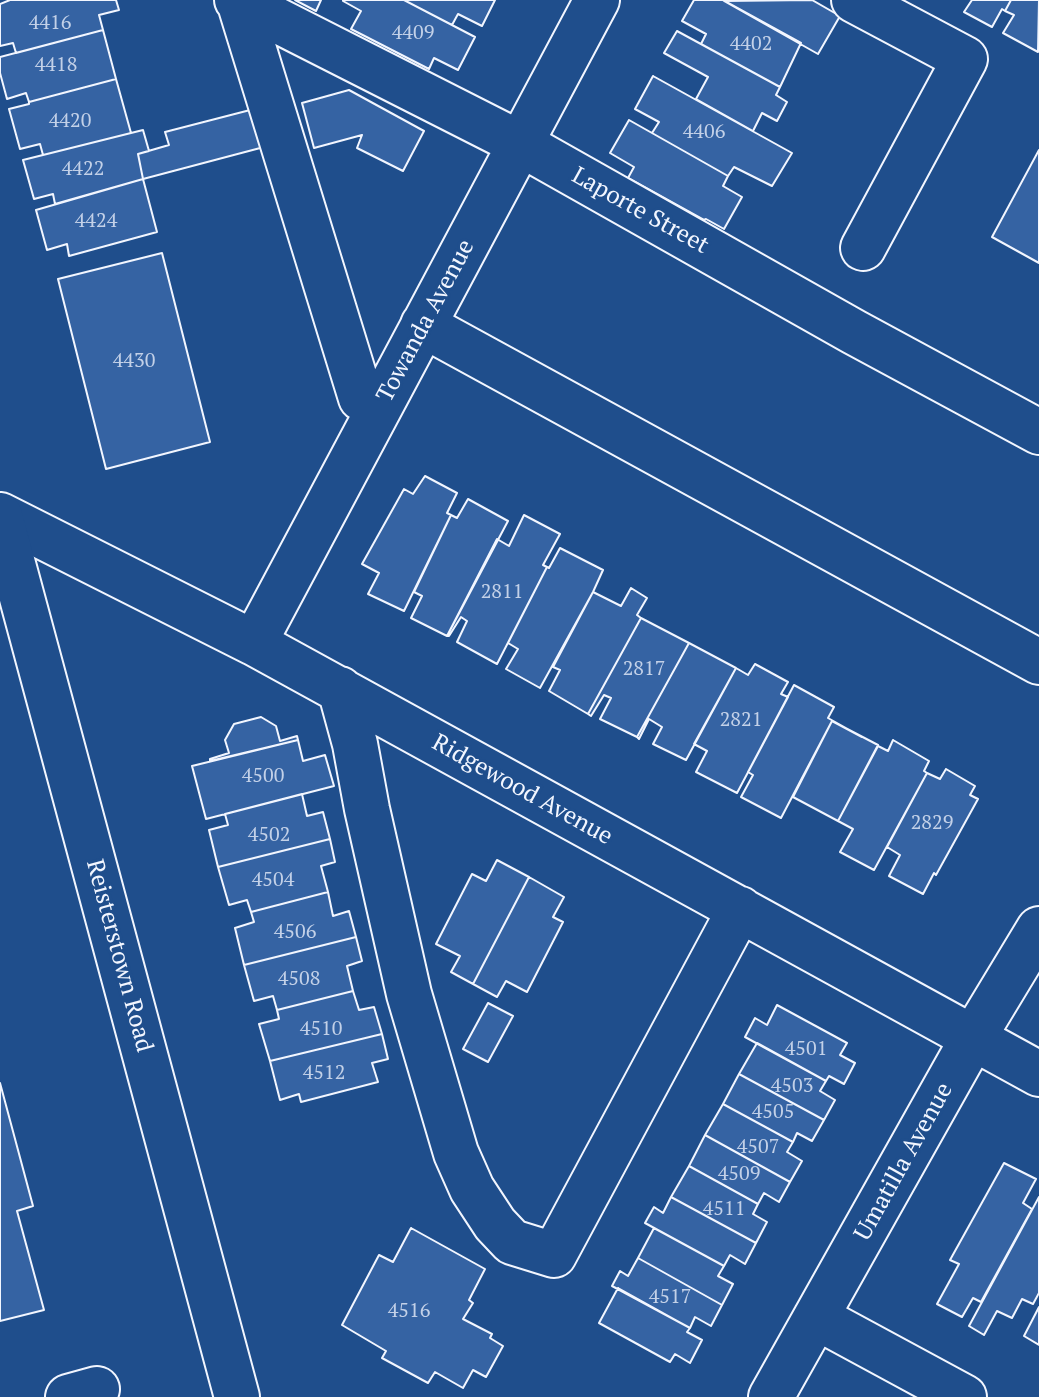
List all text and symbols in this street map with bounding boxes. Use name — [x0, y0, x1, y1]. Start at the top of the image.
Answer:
house number: 4416 — [29, 11, 71, 35]
house number: 4409 — [392, 21, 434, 45]
house number: 4402 — [730, 32, 772, 56]
house number: 4418 — [35, 53, 77, 77]
house number: 4420 — [49, 109, 91, 133]
house number: 4406 — [683, 120, 725, 144]
house number: 4422 — [62, 157, 104, 181]
street label: Laporte Street — [566, 162, 714, 260]
house number: 4424 — [75, 209, 117, 233]
street label: Towanda Avenue — [371, 235, 481, 407]
house number: 4430 — [113, 349, 155, 373]
house number: 2811 — [481, 580, 523, 604]
house number: 2817 — [623, 657, 665, 681]
house number: 2821 — [720, 708, 762, 732]
street label: Ridgewood Avenue — [427, 728, 617, 852]
house number: 4500 — [242, 764, 284, 788]
house number: 2829 — [911, 811, 953, 835]
house number: 4502 — [248, 823, 290, 847]
street label: Reisterstown Road — [79, 857, 159, 1055]
house number: 4504 — [252, 868, 294, 892]
house number: 4506 — [274, 920, 316, 944]
house number: 4508 — [278, 967, 320, 991]
house number: 4510 — [300, 1017, 342, 1041]
house number: 4501 — [785, 1037, 827, 1061]
house number: 4512 — [303, 1061, 345, 1085]
house number: 4503 — [771, 1074, 813, 1098]
street label: Umatilla Avenue — [849, 1078, 959, 1246]
house number: 4505 — [752, 1100, 794, 1124]
house number: 4507 — [737, 1135, 779, 1159]
house number: 4509 — [718, 1162, 760, 1186]
house number: 4511 — [703, 1197, 745, 1221]
house number: 4517 — [649, 1285, 691, 1309]
house number: 4516 — [388, 1299, 430, 1323]

